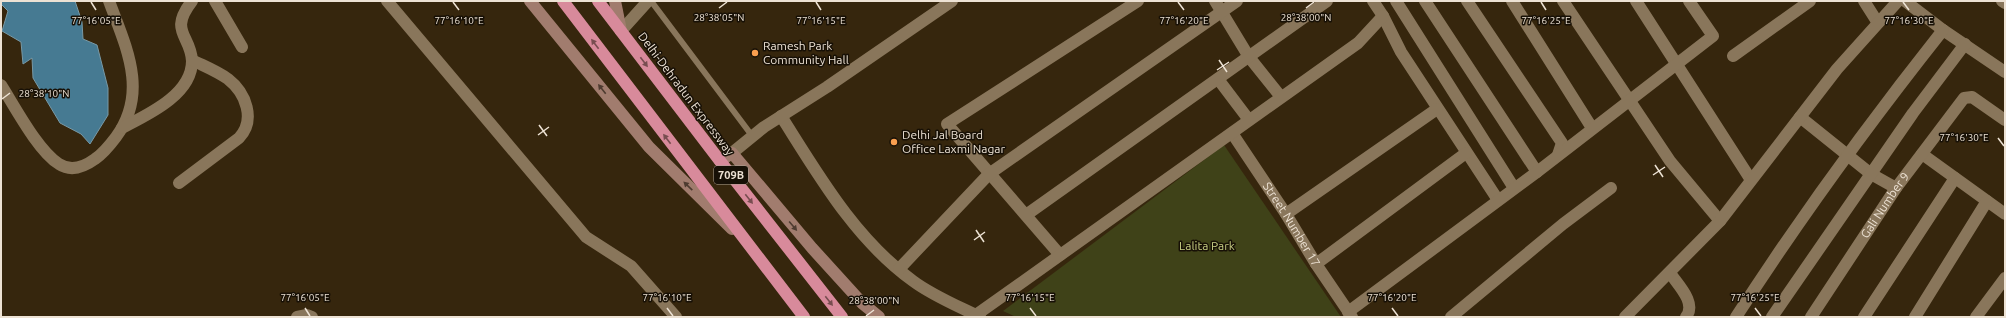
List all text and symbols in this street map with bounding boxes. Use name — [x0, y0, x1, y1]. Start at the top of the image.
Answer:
text: 28°38'05"N — [694, 12, 744, 23]
text: 28°38'00"N — [1281, 12, 1331, 23]
text: 77°16'05"E — [71, 15, 121, 26]
text: 77°16'10"E — [434, 15, 484, 26]
text: 77°16'15"E — [796, 15, 846, 26]
text: 77°16'20"E — [1159, 15, 1209, 26]
text: 77°16'25"E — [1521, 15, 1571, 26]
text: 77°16'30"E — [1884, 15, 1934, 26]
street label: Delhi-Dehradun Expressway — [636, 30, 737, 158]
one-way arrow — [590, 38, 599, 49]
place label: Ramesh Park Community Hall — [763, 39, 849, 66]
marker: Ramesh Park Community Hall — [750, 48, 760, 58]
one-way arrow — [640, 57, 649, 68]
one-way arrow — [598, 83, 606, 94]
text: 28°38'10"N — [19, 88, 69, 99]
place label: Delhi Jal Board Office Laxmi Nagar — [902, 128, 1005, 155]
text: 77°16'30"E — [1939, 132, 1989, 143]
one-way arrow — [663, 134, 671, 145]
marker: Delhi Jal Board Office Laxmi Nagar — [889, 137, 899, 147]
road number: 709B — [714, 166, 748, 184]
street label: Gali Number 9 — [1858, 170, 1912, 240]
street label: Street Number 17 — [1261, 180, 1323, 268]
one-way arrow — [683, 181, 693, 191]
one-way arrow — [745, 193, 754, 204]
one-way arrow — [789, 221, 798, 231]
park label: Lalita Park — [1179, 239, 1235, 252]
text: 77°16'05"E — [280, 292, 330, 303]
text: 77°16'10"E — [642, 292, 692, 303]
text: 77°16'15"E — [1005, 292, 1055, 303]
text: 77°16'20"E — [1367, 292, 1417, 303]
text: 77°16'25"E — [1730, 292, 1780, 303]
one-way arrow — [825, 295, 834, 306]
text: 28°38'00"N — [849, 295, 899, 306]

